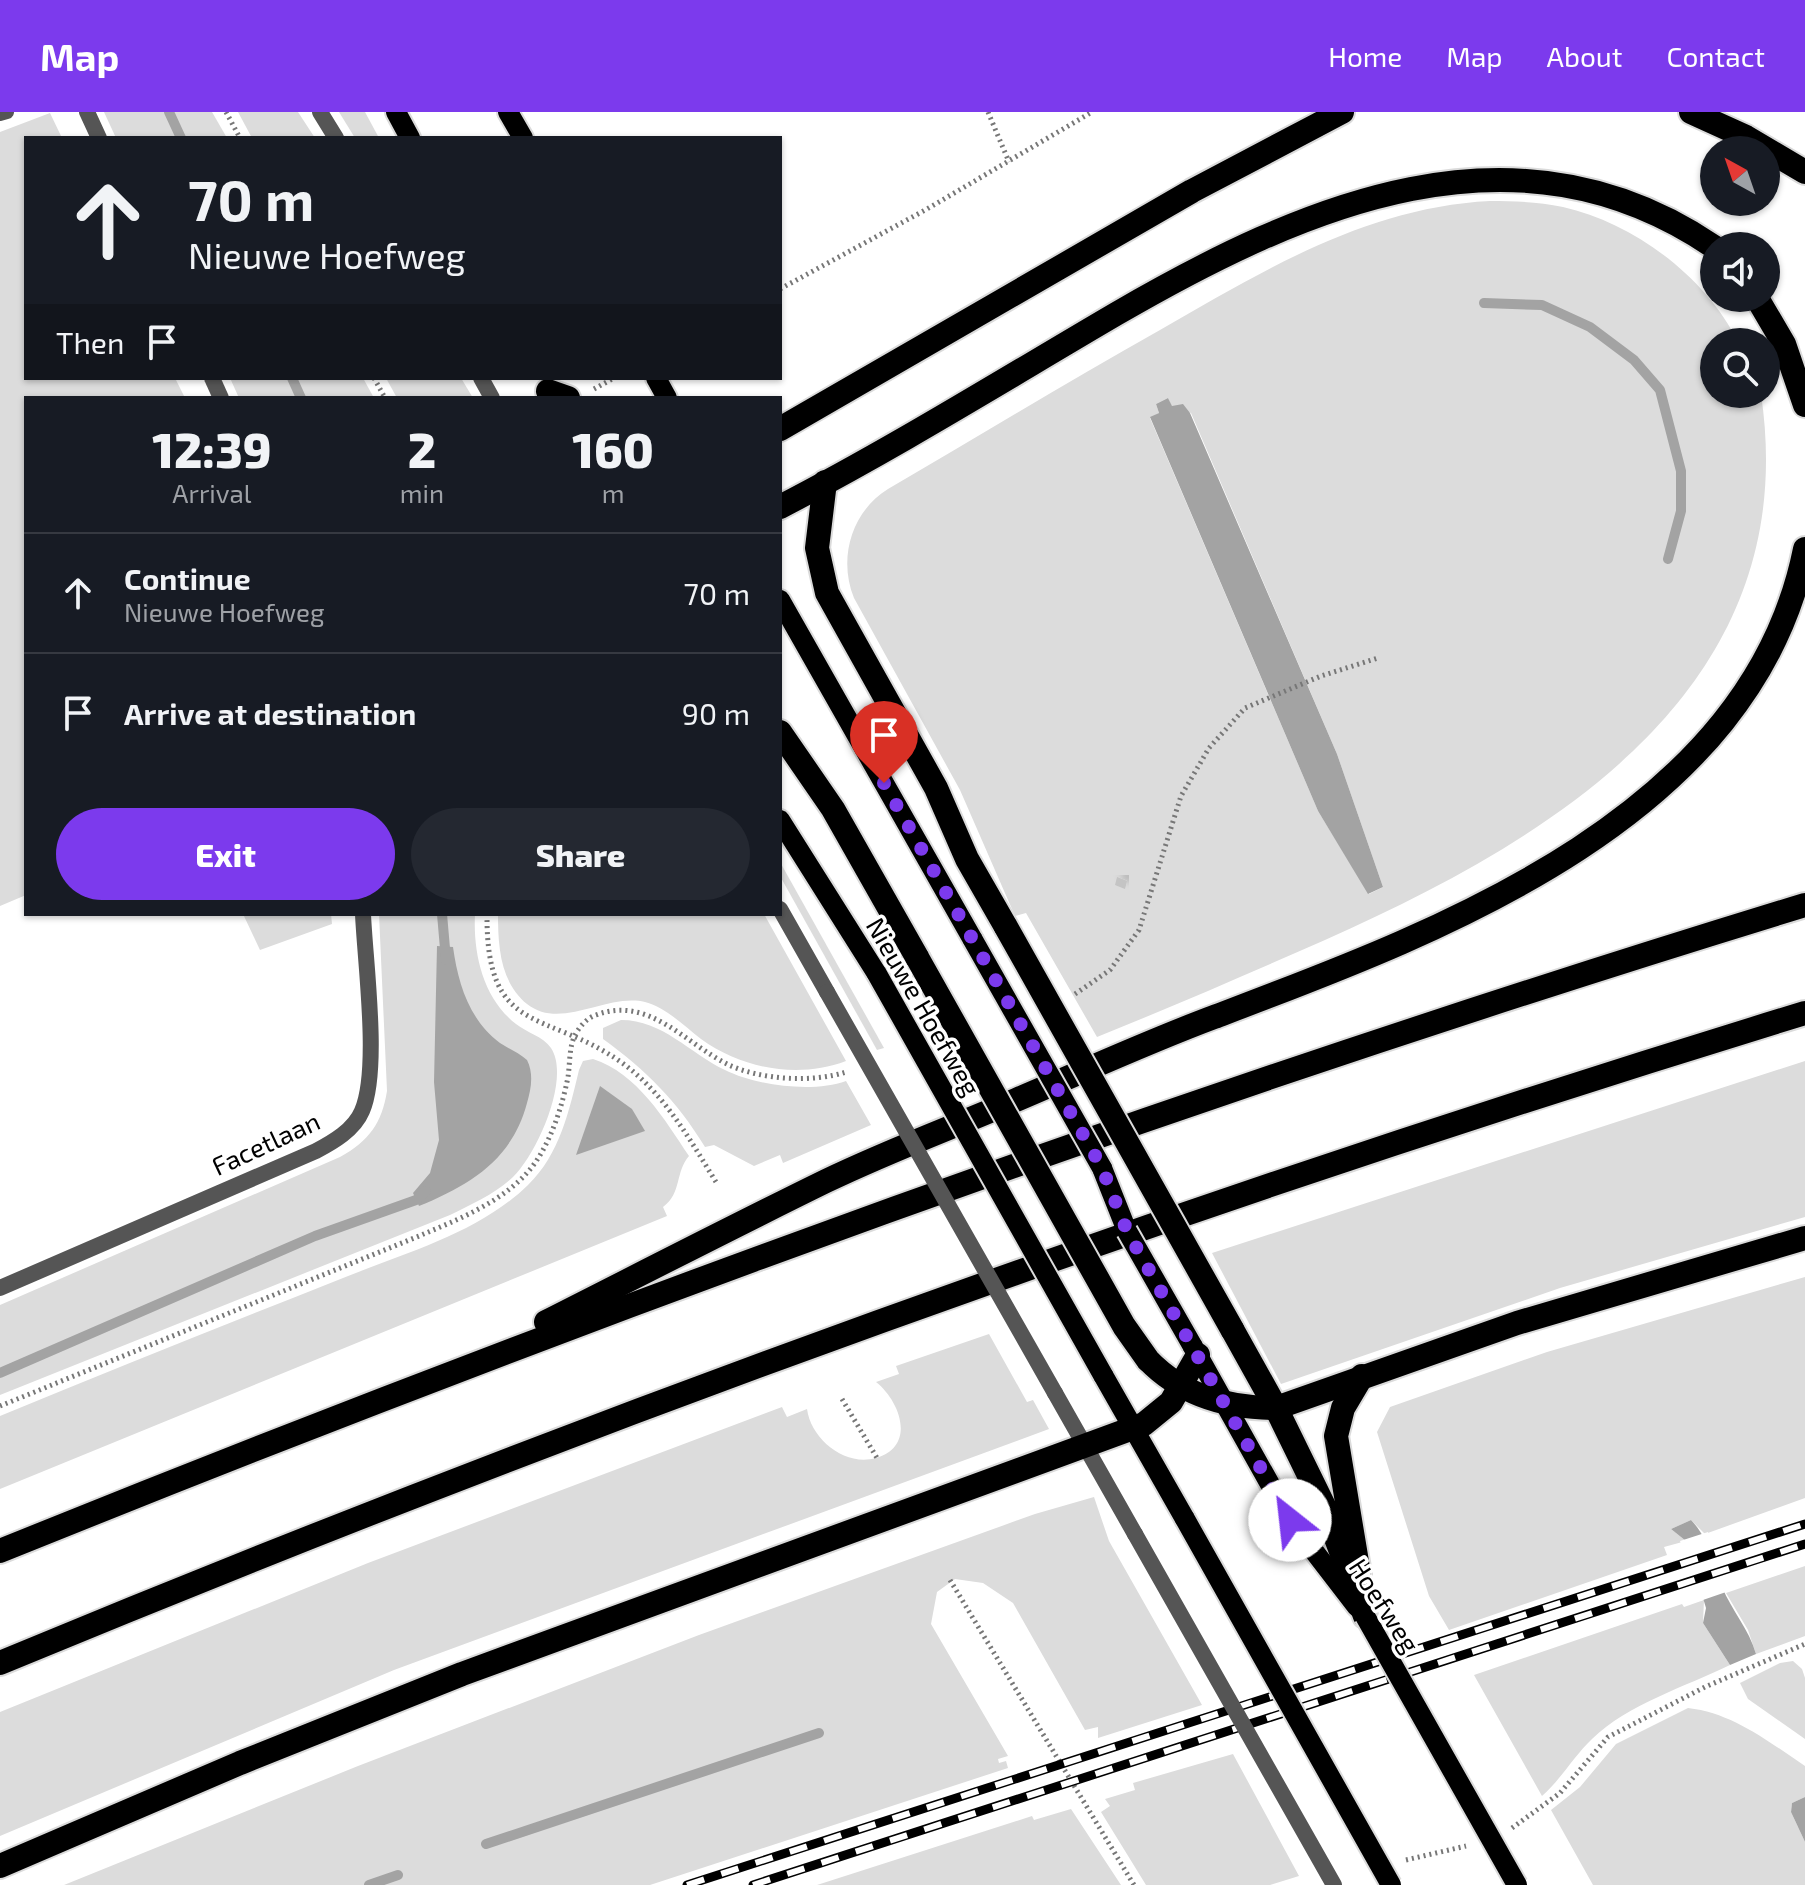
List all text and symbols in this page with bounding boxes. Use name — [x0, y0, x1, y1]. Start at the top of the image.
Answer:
text: Map — [40, 33, 119, 79]
text: Home — [1328, 39, 1402, 73]
text: Map — [1446, 39, 1503, 73]
text: About — [1547, 39, 1622, 73]
text: Contact — [1666, 39, 1765, 73]
north arrow — [1700, 136, 1780, 216]
map controls — [1700, 136, 1780, 408]
text: 70 m — [188, 165, 314, 232]
icon: ahead — [56, 168, 160, 272]
button: sound — [1700, 232, 1780, 312]
text: Nieuwe Hoefweg — [188, 233, 466, 276]
icon: arrive — [140, 320, 184, 364]
text: Then — [56, 324, 124, 360]
button: search — [1700, 328, 1780, 408]
text: 12:39 — [152, 420, 271, 478]
text: 2 — [408, 420, 436, 478]
text: 160 — [572, 420, 654, 478]
text: Arrival — [172, 477, 251, 508]
text: min — [400, 477, 444, 508]
text: m — [602, 477, 624, 508]
text: Continue — [124, 560, 251, 596]
icon: ahead — [56, 571, 100, 615]
text: 70 m — [684, 575, 750, 611]
text: Nieuwe Hoefweg — [124, 596, 324, 627]
icon: arrive — [56, 691, 100, 735]
text: Arrive at destination — [124, 695, 416, 731]
text: 90 m — [682, 695, 750, 731]
pin — [850, 701, 918, 783]
icon: arrive — [862, 713, 906, 757]
button: Exit — [56, 808, 395, 900]
button: Share — [411, 808, 750, 900]
street label: Nieuwe Hoefweg — [861, 912, 988, 1101]
street label: Facetlaan — [206, 1104, 324, 1181]
position arrow — [1248, 1478, 1332, 1562]
street label: Hoefweg — [1343, 1552, 1427, 1658]

